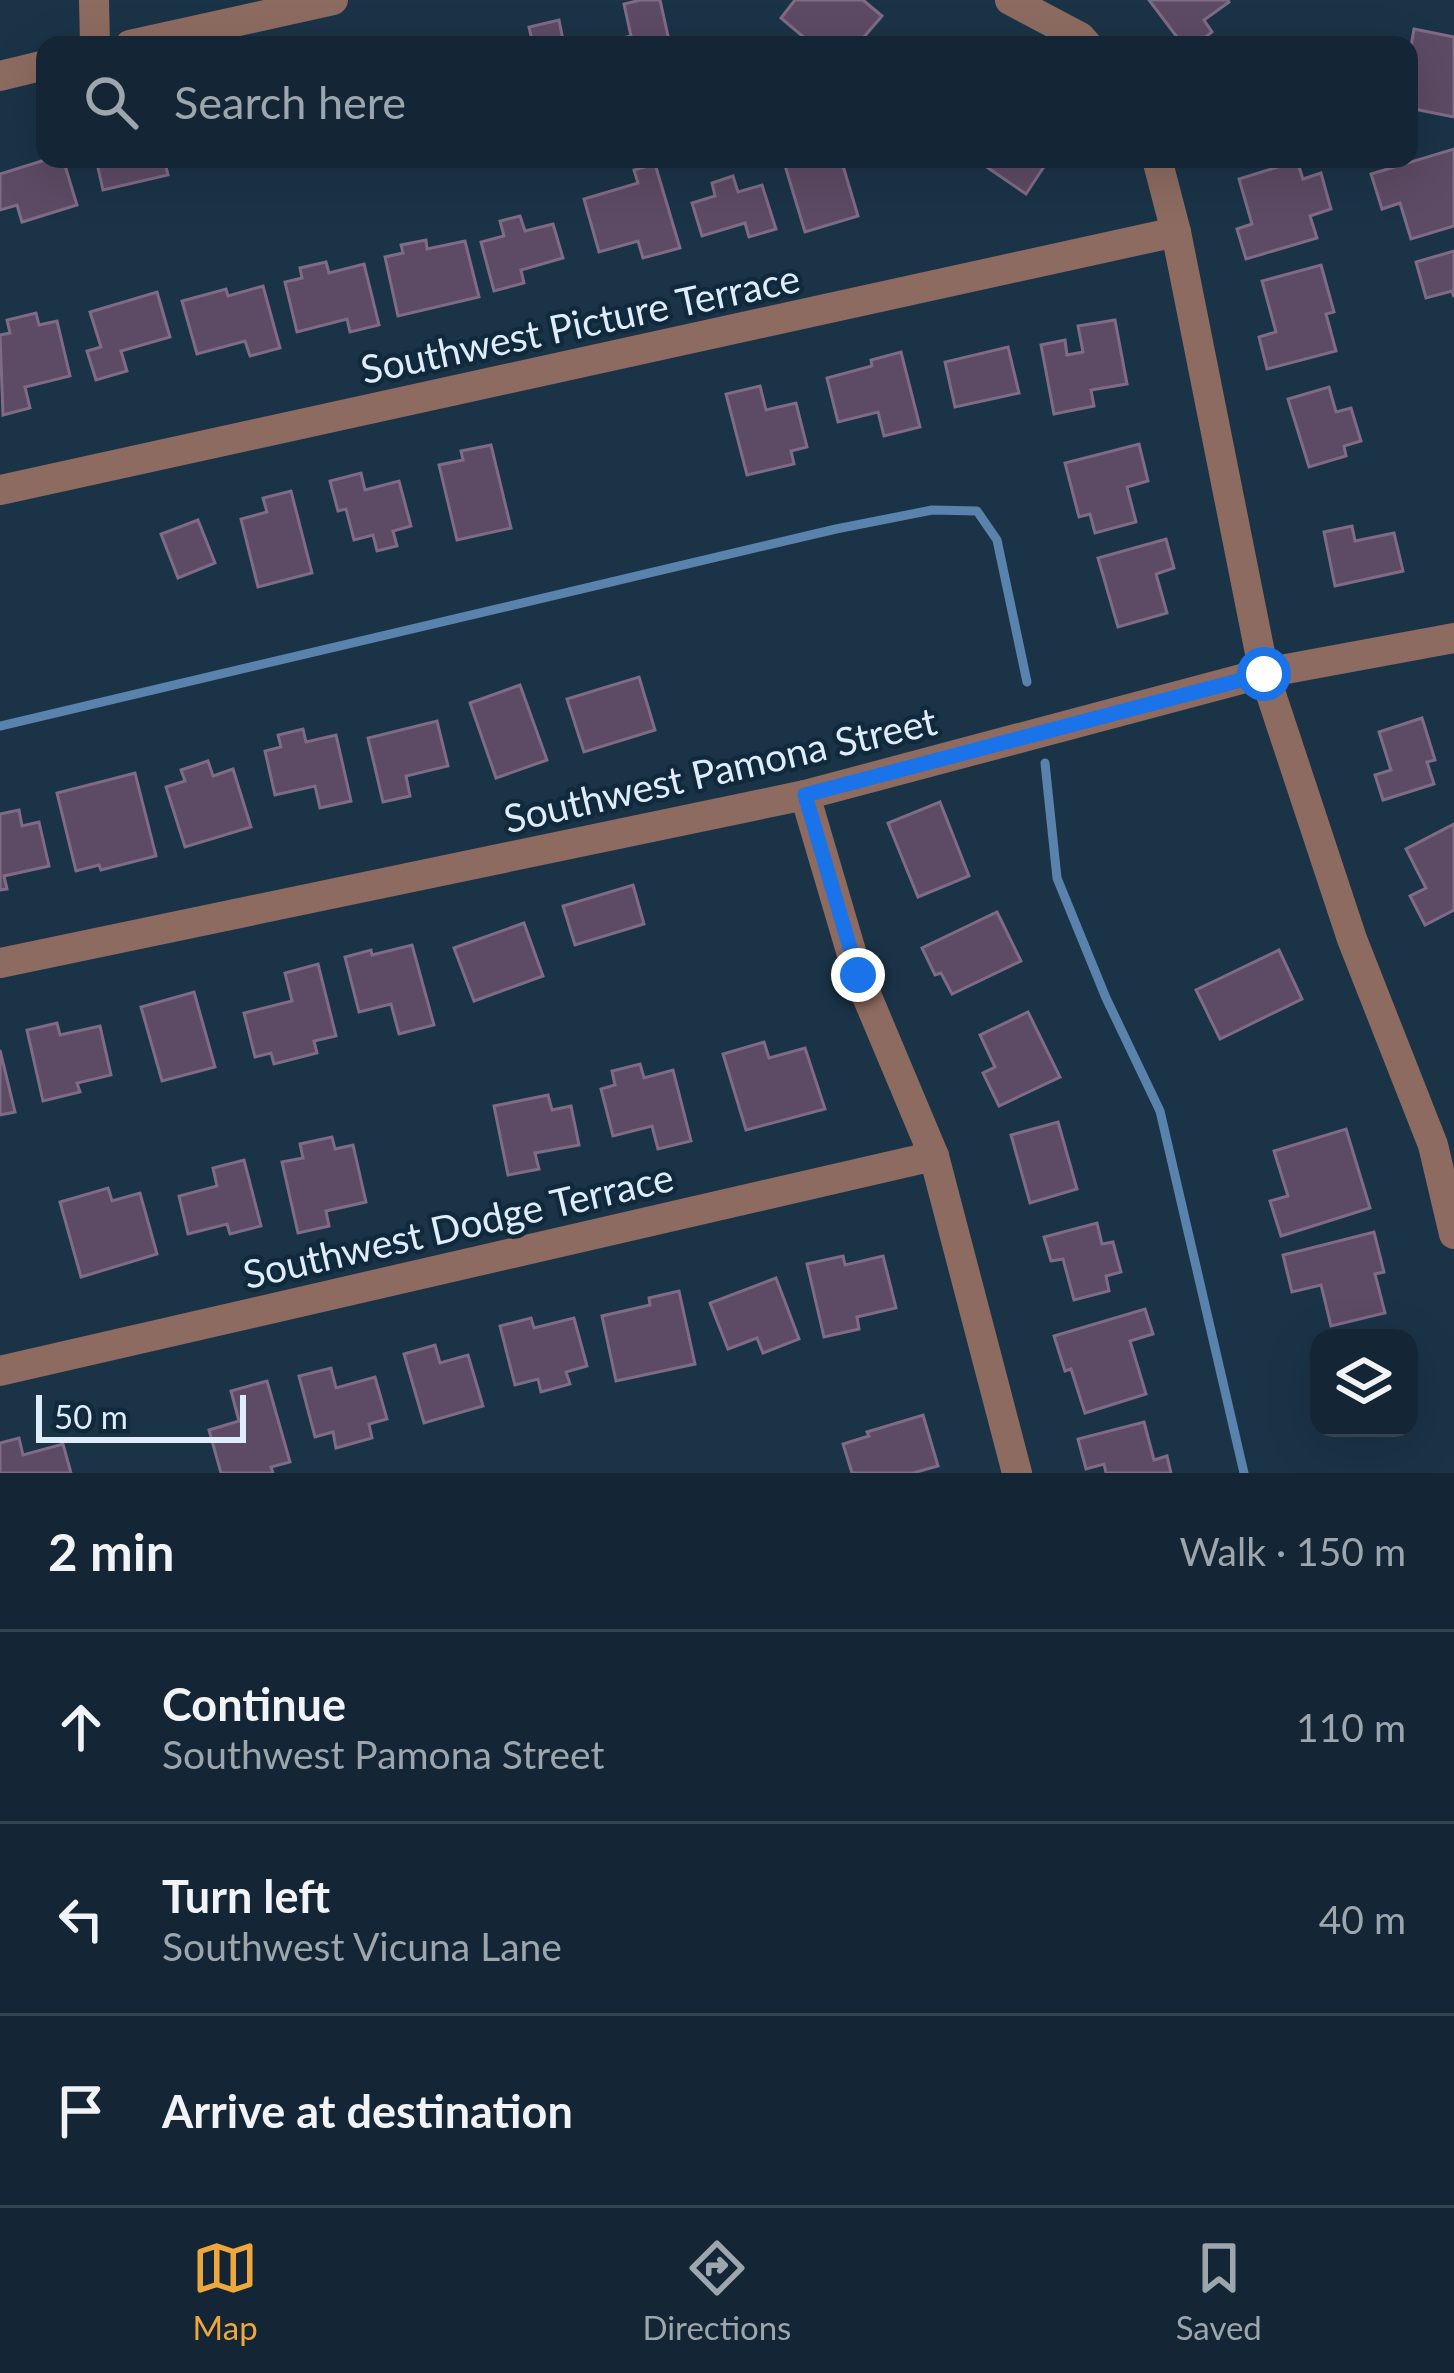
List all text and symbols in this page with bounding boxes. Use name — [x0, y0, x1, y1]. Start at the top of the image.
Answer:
search box — [36, 36, 1418, 168]
icon: search — [78, 69, 144, 135]
text: Search here — [174, 75, 406, 129]
street label: Southwest Picture Terrace — [356, 254, 804, 392]
route start — [1237, 647, 1291, 701]
street label: Southwest Pamona Street — [499, 697, 941, 841]
route end — [831, 948, 885, 1002]
street label: Southwest Dodge Terrace — [238, 1153, 678, 1297]
map controls — [1310, 1329, 1418, 1437]
button: layers — [1310, 1329, 1418, 1437]
scale bar — [36, 1389, 246, 1442]
text: 50 m — [54, 1396, 128, 1436]
text: 2 min — [48, 1521, 174, 1582]
text: Walk · 150 m — [1179, 1528, 1406, 1574]
text: Continue — [162, 1677, 346, 1731]
icon: ahead — [48, 1694, 114, 1760]
text: 110 m — [1296, 1704, 1406, 1750]
text: Southwest Pamona Street — [162, 1731, 605, 1777]
text: Turn left — [162, 1869, 330, 1923]
icon: left — [48, 1886, 114, 1952]
text: 40 m — [1319, 1896, 1406, 1942]
text: Southwest Vicuna Lane — [162, 1923, 562, 1969]
icon: arrive — [48, 2078, 114, 2144]
text: Arrive at destination — [162, 2084, 573, 2138]
tab: Map — [192, 2235, 258, 2347]
tab: Directions — [642, 2235, 791, 2347]
tab: Saved — [1176, 2235, 1262, 2347]

